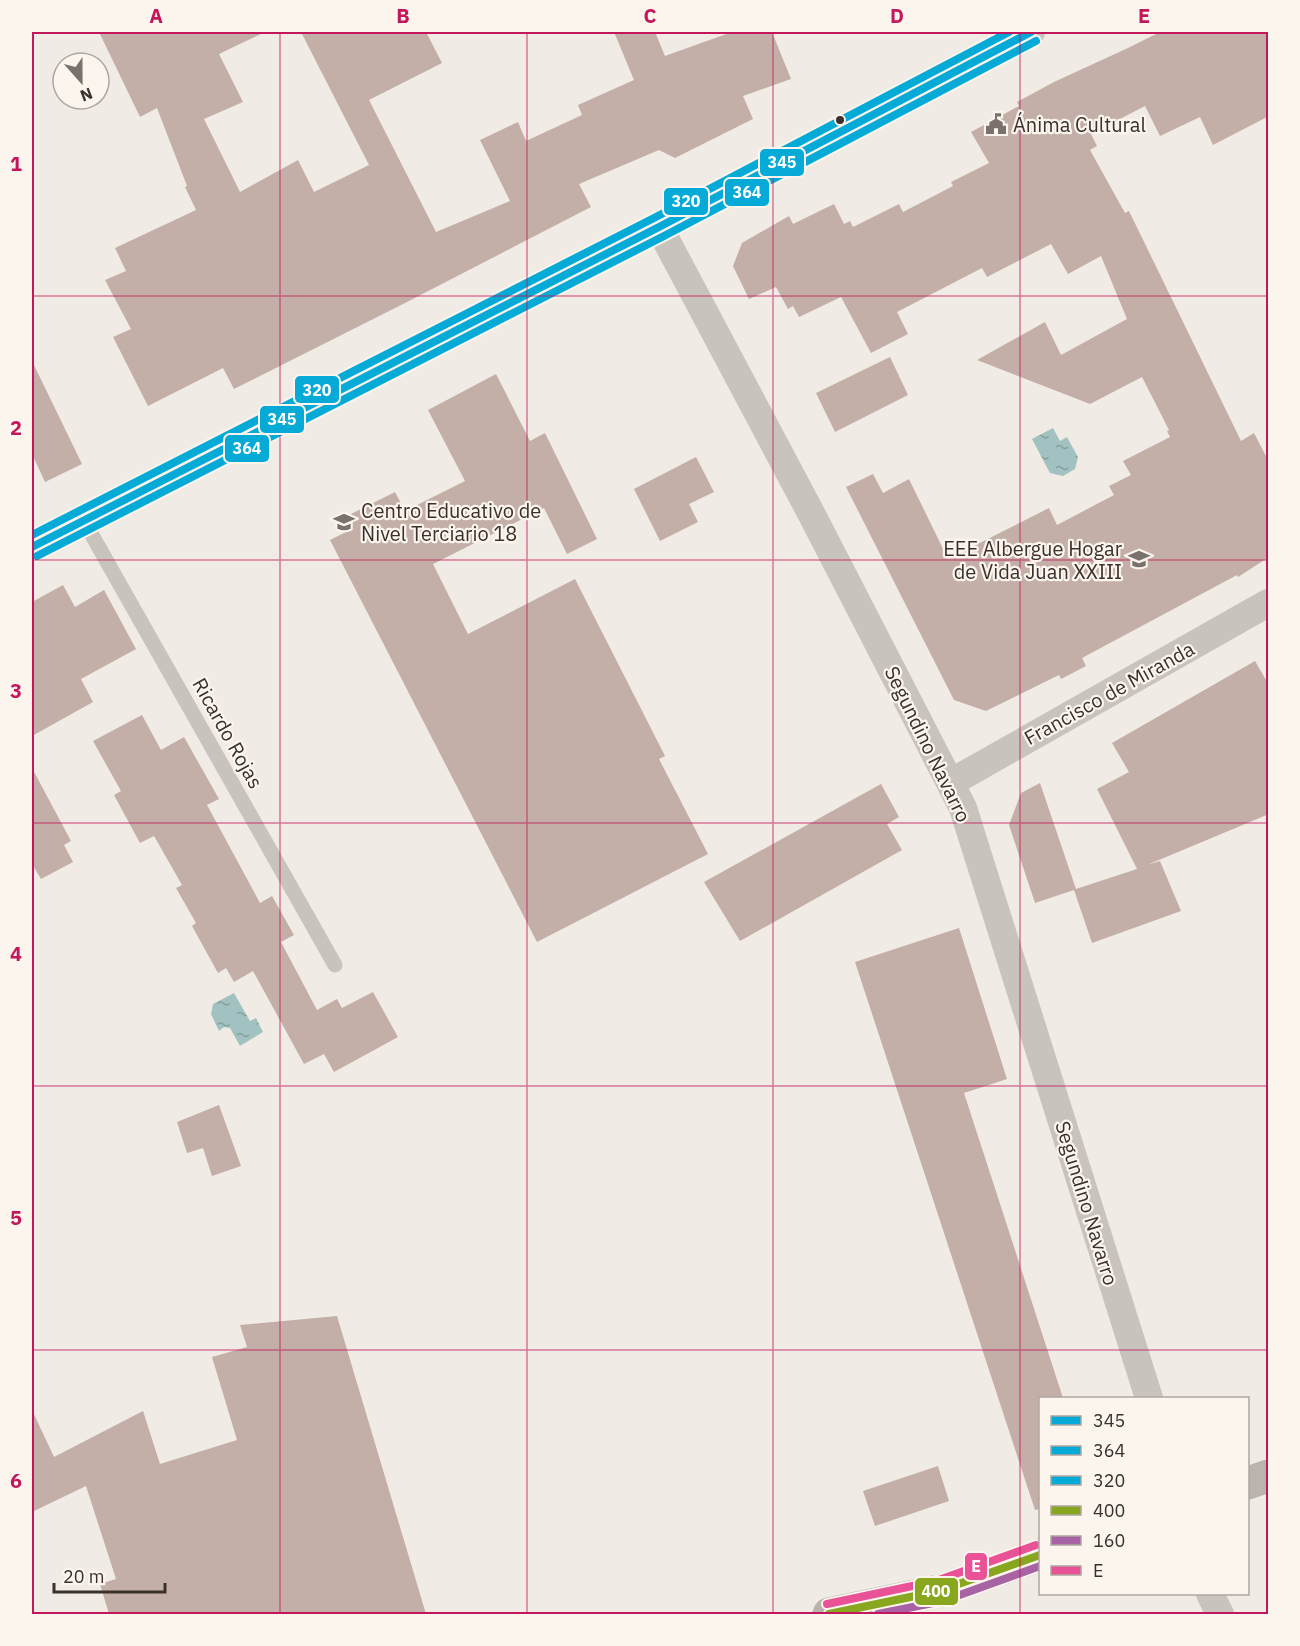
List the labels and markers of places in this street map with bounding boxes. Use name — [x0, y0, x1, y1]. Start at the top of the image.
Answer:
place label: Ánima Cultural — [1013, 111, 1146, 138]
public building icon: Ánima Cultural — [984, 112, 1008, 136]
unlabelled marker — [834, 114, 846, 126]
place label: Centro Educativo de Nivel Terciario 18 — [361, 497, 541, 547]
school or university icon: Centro Educativo de Nivel Terciario 18 — [332, 510, 356, 534]
place label: EEE Albergue Hogar de Vida Juan XXIII — [943, 535, 1122, 585]
school or university icon: EEE Albergue Hogar de Vida Juan XXIII — [1127, 547, 1151, 571]

